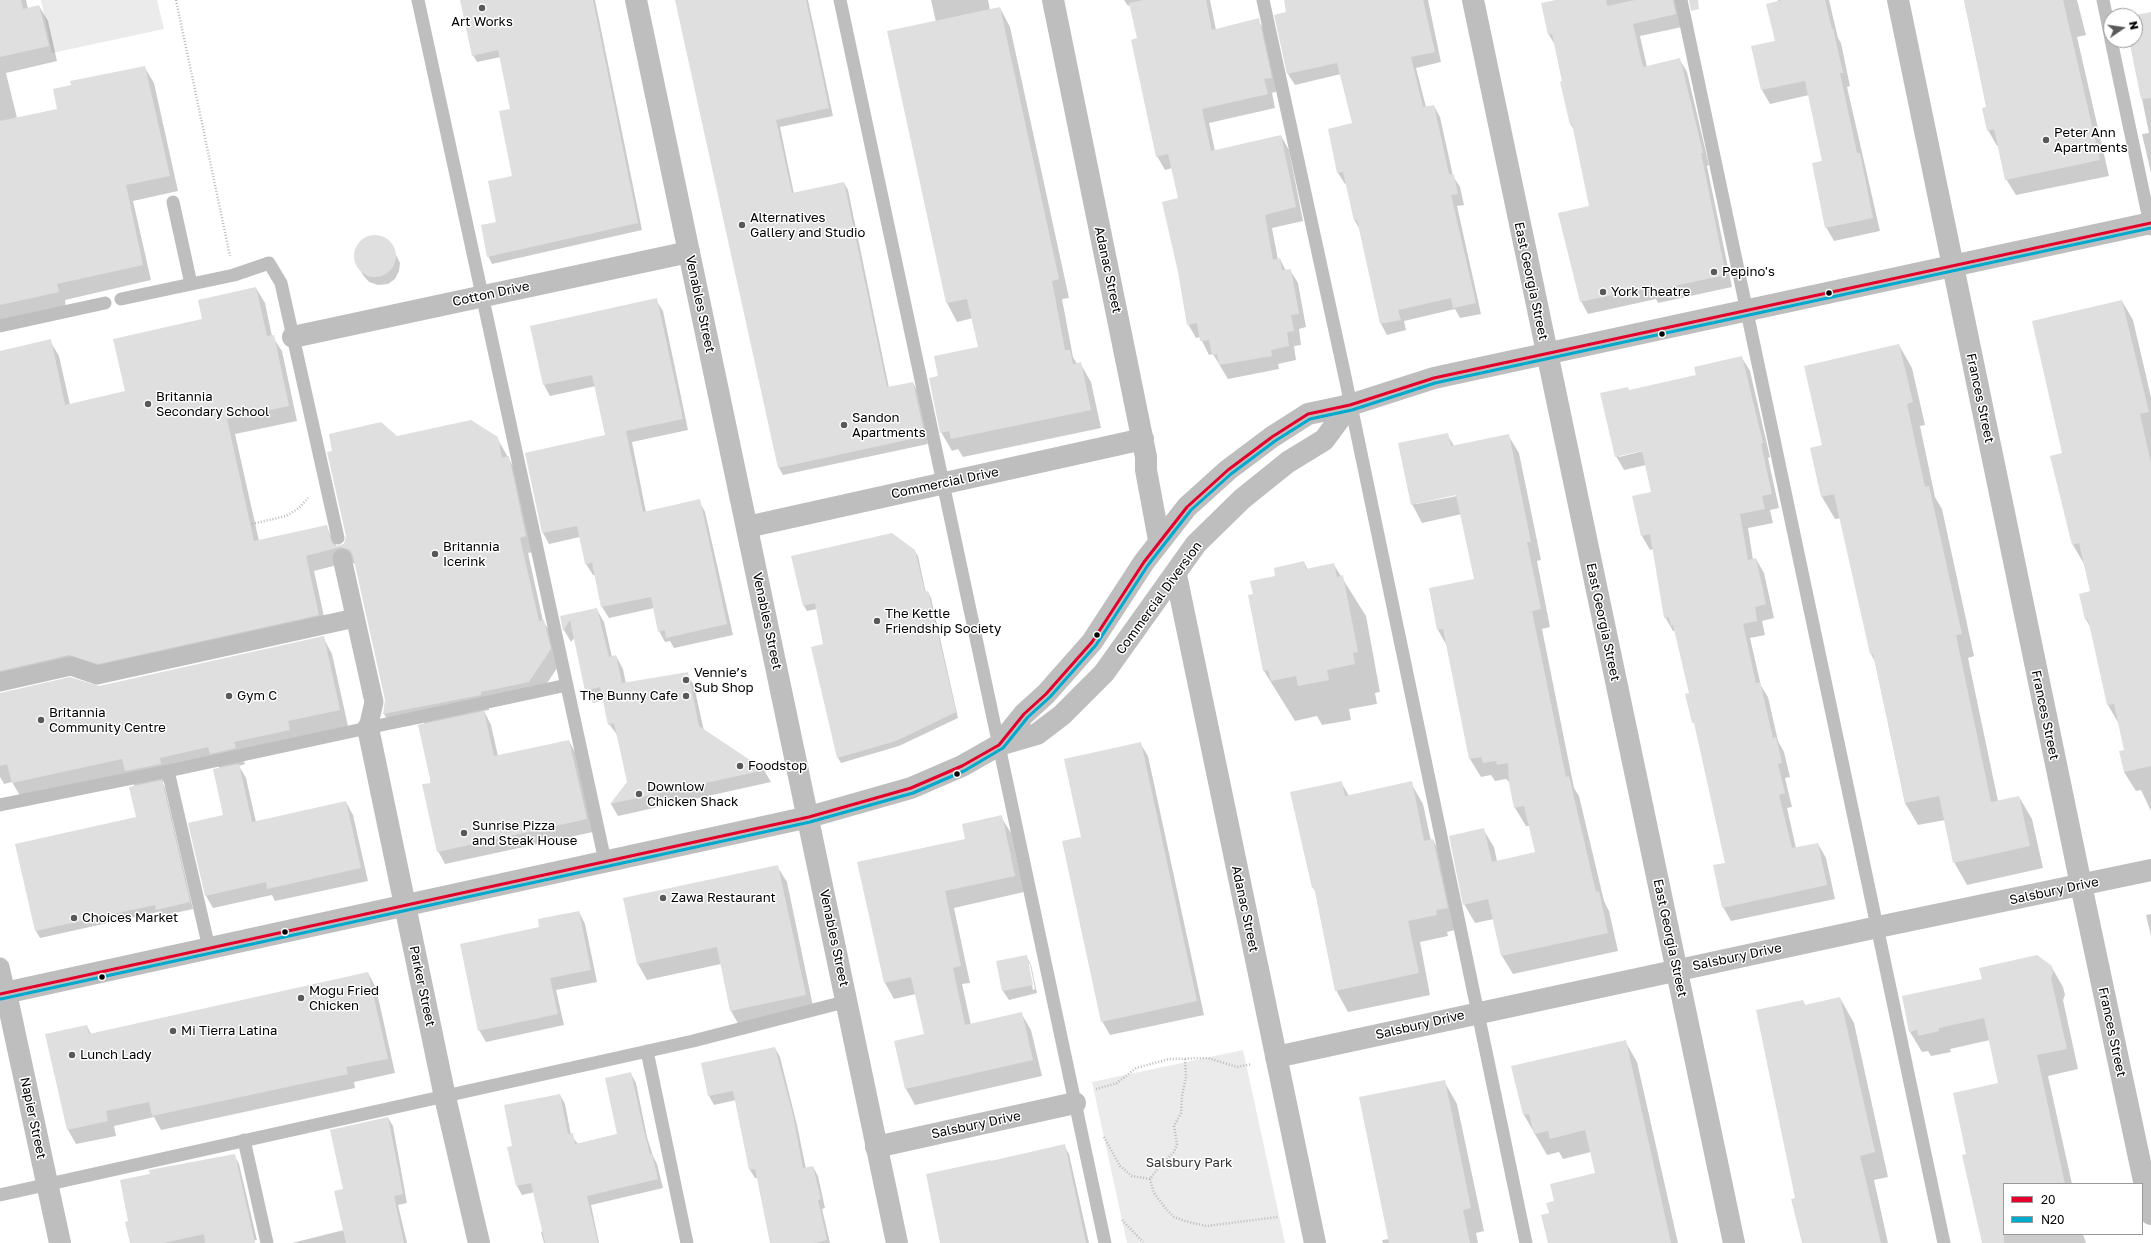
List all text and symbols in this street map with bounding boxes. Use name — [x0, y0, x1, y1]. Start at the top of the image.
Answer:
marker: Art Works — [477, 3, 487, 13]
north arrow — [2103, 8, 2143, 48]
place label: Art Works — [451, 14, 513, 30]
text: N — [2127, 20, 2141, 31]
place label: Peter Ann Apartments — [2054, 125, 2128, 156]
marker: Peter Ann Apartments — [2041, 135, 2051, 145]
place label: Alternatives Gallery and Studio — [750, 210, 865, 241]
marker: Alternatives Gallery and Studio — [737, 220, 747, 230]
street label: East Georgia Street — [1511, 220, 1551, 342]
street label: Adanac Street — [1091, 225, 1125, 315]
street label: Venables Street — [682, 254, 718, 354]
place label: Pepino's — [1722, 264, 1775, 280]
marker: Pepino's — [1709, 267, 1719, 277]
street label: Cotton Drive — [451, 278, 531, 310]
place label: York Theatre — [1611, 284, 1690, 300]
marker: York Theatre — [1598, 287, 1608, 297]
unlabelled marker — [1824, 288, 1834, 298]
unlabelled marker — [1657, 329, 1667, 339]
street label: Frances Street — [1963, 352, 1997, 444]
place label: Britannia Secondary School — [156, 389, 269, 420]
marker: Britannia Secondary School — [143, 399, 153, 409]
place label: Sandon Apartments — [852, 410, 926, 441]
marker: Sandon Apartments — [839, 420, 849, 430]
street label: Commercial Drive — [890, 464, 1000, 502]
street label: Commercial Diversion — [1113, 538, 1205, 658]
place label: Britannia Icerink — [443, 539, 500, 570]
marker: Britannia Icerink — [430, 549, 440, 559]
street label: East Georgia Street — [1583, 561, 1623, 683]
street label: Venables Street — [749, 571, 785, 671]
place label: The Kettle Friendship Society — [885, 606, 1001, 637]
marker: The Kettle Friendship Society — [872, 616, 882, 626]
unlabelled marker — [1092, 630, 1102, 640]
place label: Vennie’s Sub Shop — [694, 665, 754, 696]
street label: Frances Street — [2028, 669, 2062, 761]
marker: Vennie’s Sub Shop — [681, 675, 691, 685]
place label: Gym C — [237, 688, 277, 704]
place label: The Bunny Cafe — [580, 688, 678, 704]
marker: Gym C — [224, 691, 234, 701]
marker: The Bunny Cafe — [681, 691, 691, 701]
place label: Britannia Community Centre — [49, 705, 166, 736]
marker: Britannia Community Centre — [36, 715, 46, 725]
place label: Foodstop — [748, 758, 807, 774]
marker: Foodstop — [735, 761, 745, 771]
unlabelled marker — [952, 769, 962, 779]
place label: Downlow Chicken Shack — [647, 779, 738, 810]
marker: Downlow Chicken Shack — [634, 789, 644, 799]
place label: Sunrise Pizza and Steak House — [472, 818, 577, 849]
marker: Sunrise Pizza and Steak House — [459, 828, 469, 838]
street label: Adanac Street — [1228, 864, 1262, 954]
street label: Salsbury Drive — [2008, 874, 2100, 908]
street label: East Georgia Street — [1650, 877, 1690, 999]
street label: Venables Street — [816, 888, 852, 988]
place label: Zawa Restaurant — [671, 890, 776, 906]
marker: Zawa Restaurant — [658, 893, 668, 903]
place label: Choices Market — [82, 910, 178, 926]
marker: Choices Market — [69, 913, 79, 923]
unlabelled marker — [280, 927, 290, 937]
street label: Salsbury Drive — [1691, 940, 1783, 974]
street label: Parker Street — [406, 944, 438, 1028]
unlabelled marker — [97, 972, 107, 982]
place label: Mogu Fried Chicken — [309, 983, 379, 1014]
street label: Frances Street — [2095, 986, 2129, 1078]
marker: Mogu Fried Chicken — [296, 993, 306, 1003]
street label: Salsbury Drive — [1374, 1007, 1466, 1043]
place label: Mi Tierra Latina — [181, 1023, 277, 1039]
marker: Mi Tierra Latina — [168, 1026, 178, 1036]
place label: Lunch Lady — [80, 1047, 151, 1063]
marker: Lunch Lady — [67, 1050, 77, 1060]
street label: Napier Street — [17, 1076, 49, 1160]
street label: Salsbury Drive — [930, 1108, 1022, 1142]
park label: Salsbury Park — [1146, 1155, 1232, 1171]
legend — [2003, 1183, 2143, 1235]
text: 20 — [2041, 1192, 2055, 1207]
text: N20 — [2041, 1212, 2065, 1227]

